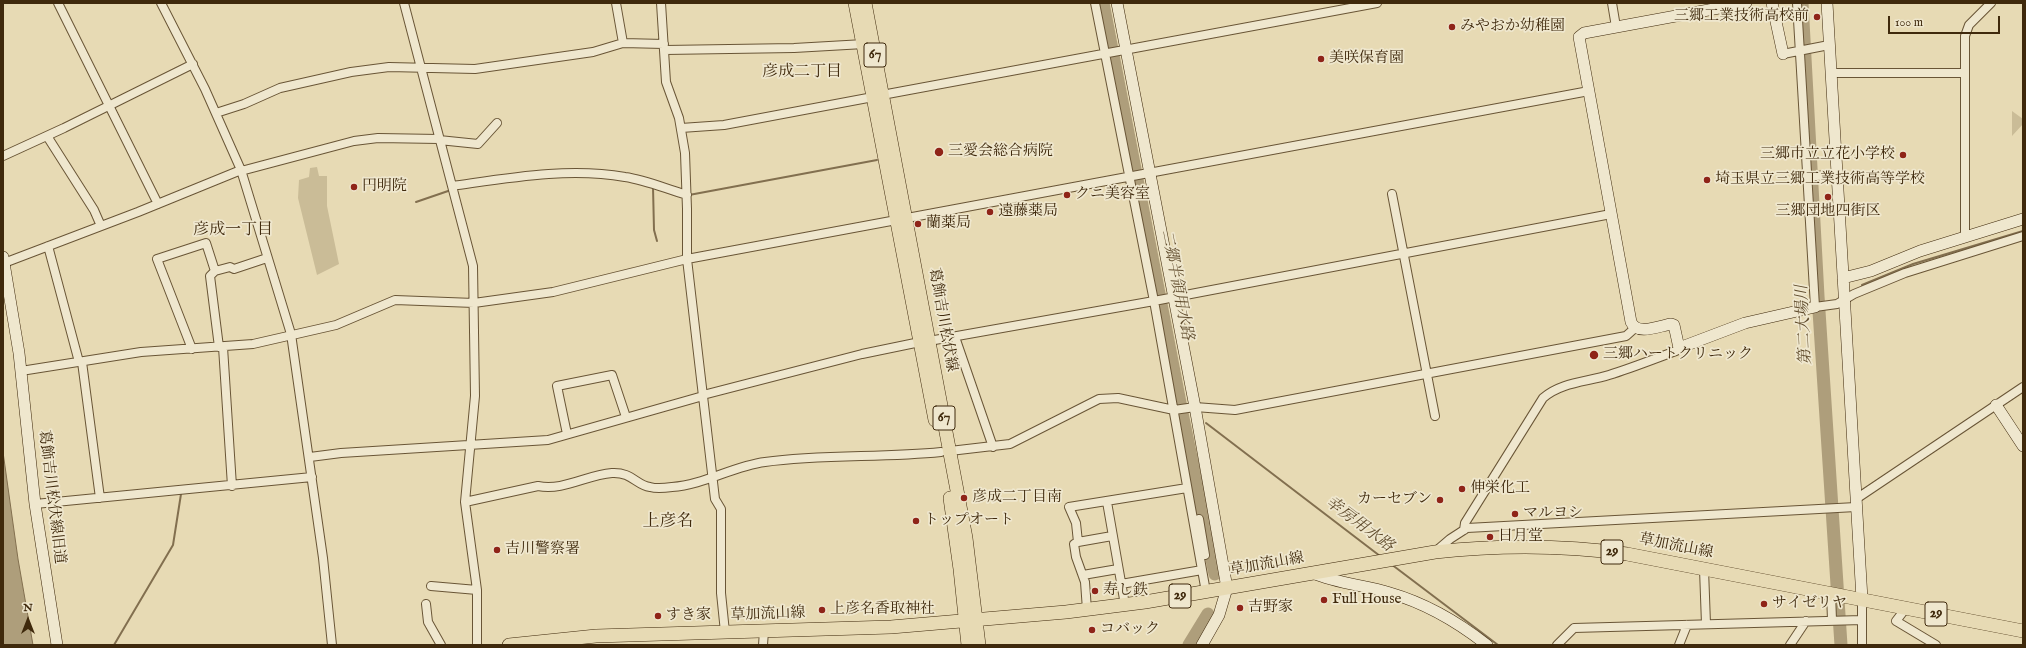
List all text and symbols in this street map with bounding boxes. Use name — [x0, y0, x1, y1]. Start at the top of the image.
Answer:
place label: 三郷工業技術高校前 — [1674, 8, 1809, 26]
scale bar — [1890, 8, 2002, 34]
marker: 三郷工業技術高校前 — [1812, 12, 1822, 22]
text: 100 m — [1895, 15, 1923, 30]
place label: みやおか幼稚園 — [1460, 18, 1565, 36]
marker: みやおか幼稚園 — [1447, 22, 1457, 32]
road number: 67 — [864, 43, 886, 67]
place label: 美咲保育園 — [1329, 50, 1404, 68]
marker: 美咲保育園 — [1316, 54, 1326, 64]
district label: 彦成二丁目 — [762, 63, 842, 83]
place label: 三愛会総合病院 — [948, 143, 1053, 161]
marker: 三愛会総合病院 — [933, 146, 945, 158]
place label: 三郷市立立花小学校 — [1760, 146, 1895, 164]
marker: 三郷市立立花小学校 — [1898, 150, 1908, 160]
place label: 埼玉県立三郷工業技術高等学校 — [1715, 171, 1925, 189]
marker: 埼玉県立三郷工業技術高等学校 — [1702, 175, 1712, 185]
place label: 円明院 — [362, 178, 407, 196]
marker: 円明院 — [349, 182, 359, 192]
place label: クニ美容室 — [1075, 186, 1150, 204]
marker: クニ美容室 — [1062, 190, 1072, 200]
marker: 三郷団地四街区 — [1823, 192, 1833, 202]
place label: 遠藤薬局 — [998, 203, 1058, 221]
place label: 三郷団地四街区 — [1776, 203, 1880, 221]
marker: 遠藤薬局 — [985, 207, 995, 217]
place label: 蘭薬局 — [926, 215, 971, 233]
marker: 蘭薬局 — [913, 219, 923, 229]
district label: 彦成一丁目 — [193, 221, 273, 241]
water label: 二郷半領用水路 — [1156, 228, 1196, 342]
street label: 葛飾吉川松伏線 — [924, 267, 960, 373]
water label: 第二大場川 — [1793, 285, 1817, 365]
place label: 三郷ハートクリニック — [1603, 346, 1753, 364]
marker: 三郷ハートクリニック — [1588, 349, 1600, 361]
road number: 67 — [933, 406, 955, 430]
street label: 葛飾吉川松伏線旧道 — [34, 429, 68, 565]
place label: 伸栄化工 — [1470, 480, 1530, 498]
marker: 伸栄化工 — [1457, 484, 1467, 494]
place label: 彦成二丁目南 — [972, 489, 1062, 507]
place label: カーセブン — [1357, 491, 1432, 509]
marker: 彦成二丁目南 — [959, 493, 969, 503]
water label: 幸房用水路 — [1321, 493, 1397, 557]
marker: カーセブン — [1435, 495, 1445, 505]
place label: マルヨシ — [1523, 505, 1583, 523]
marker: マルヨシ — [1510, 509, 1520, 519]
place label: トップオート — [924, 512, 1014, 530]
district label: 上彦名 — [643, 513, 693, 533]
marker: トップオート — [911, 516, 921, 526]
place label: 日月堂 — [1498, 528, 1543, 546]
street label: 草加流山線 — [1637, 531, 1715, 563]
marker: 日月堂 — [1485, 532, 1495, 542]
road number: 29 — [1601, 540, 1623, 564]
place label: 吉川警察署 — [505, 541, 580, 559]
marker: 吉川警察署 — [492, 545, 502, 555]
street label: 草加流山線 — [1229, 550, 1305, 580]
place label: 寿し鉄 — [1103, 582, 1148, 600]
road number: 29 — [1169, 584, 1191, 608]
marker: 寿し鉄 — [1090, 586, 1100, 596]
place label: Full House — [1332, 591, 1401, 609]
marker: Full House — [1319, 595, 1329, 605]
place label: サイゼリヤ — [1772, 595, 1847, 613]
place label: 吉野家 — [1248, 599, 1293, 617]
marker: サイゼリヤ — [1759, 599, 1769, 609]
north arrow — [8, 600, 48, 640]
text: N — [23, 601, 33, 615]
place label: 上彦名香取神社 — [830, 601, 935, 619]
road number: 29 — [1925, 602, 1947, 626]
marker: 吉野家 — [1235, 603, 1245, 613]
street label: 草加流山線 — [730, 605, 806, 625]
marker: 上彦名香取神社 — [817, 605, 827, 615]
place label: すき家 — [666, 607, 711, 625]
marker: すき家 — [653, 611, 663, 621]
place label: コバック — [1100, 621, 1160, 639]
marker: コバック — [1087, 625, 1097, 635]

